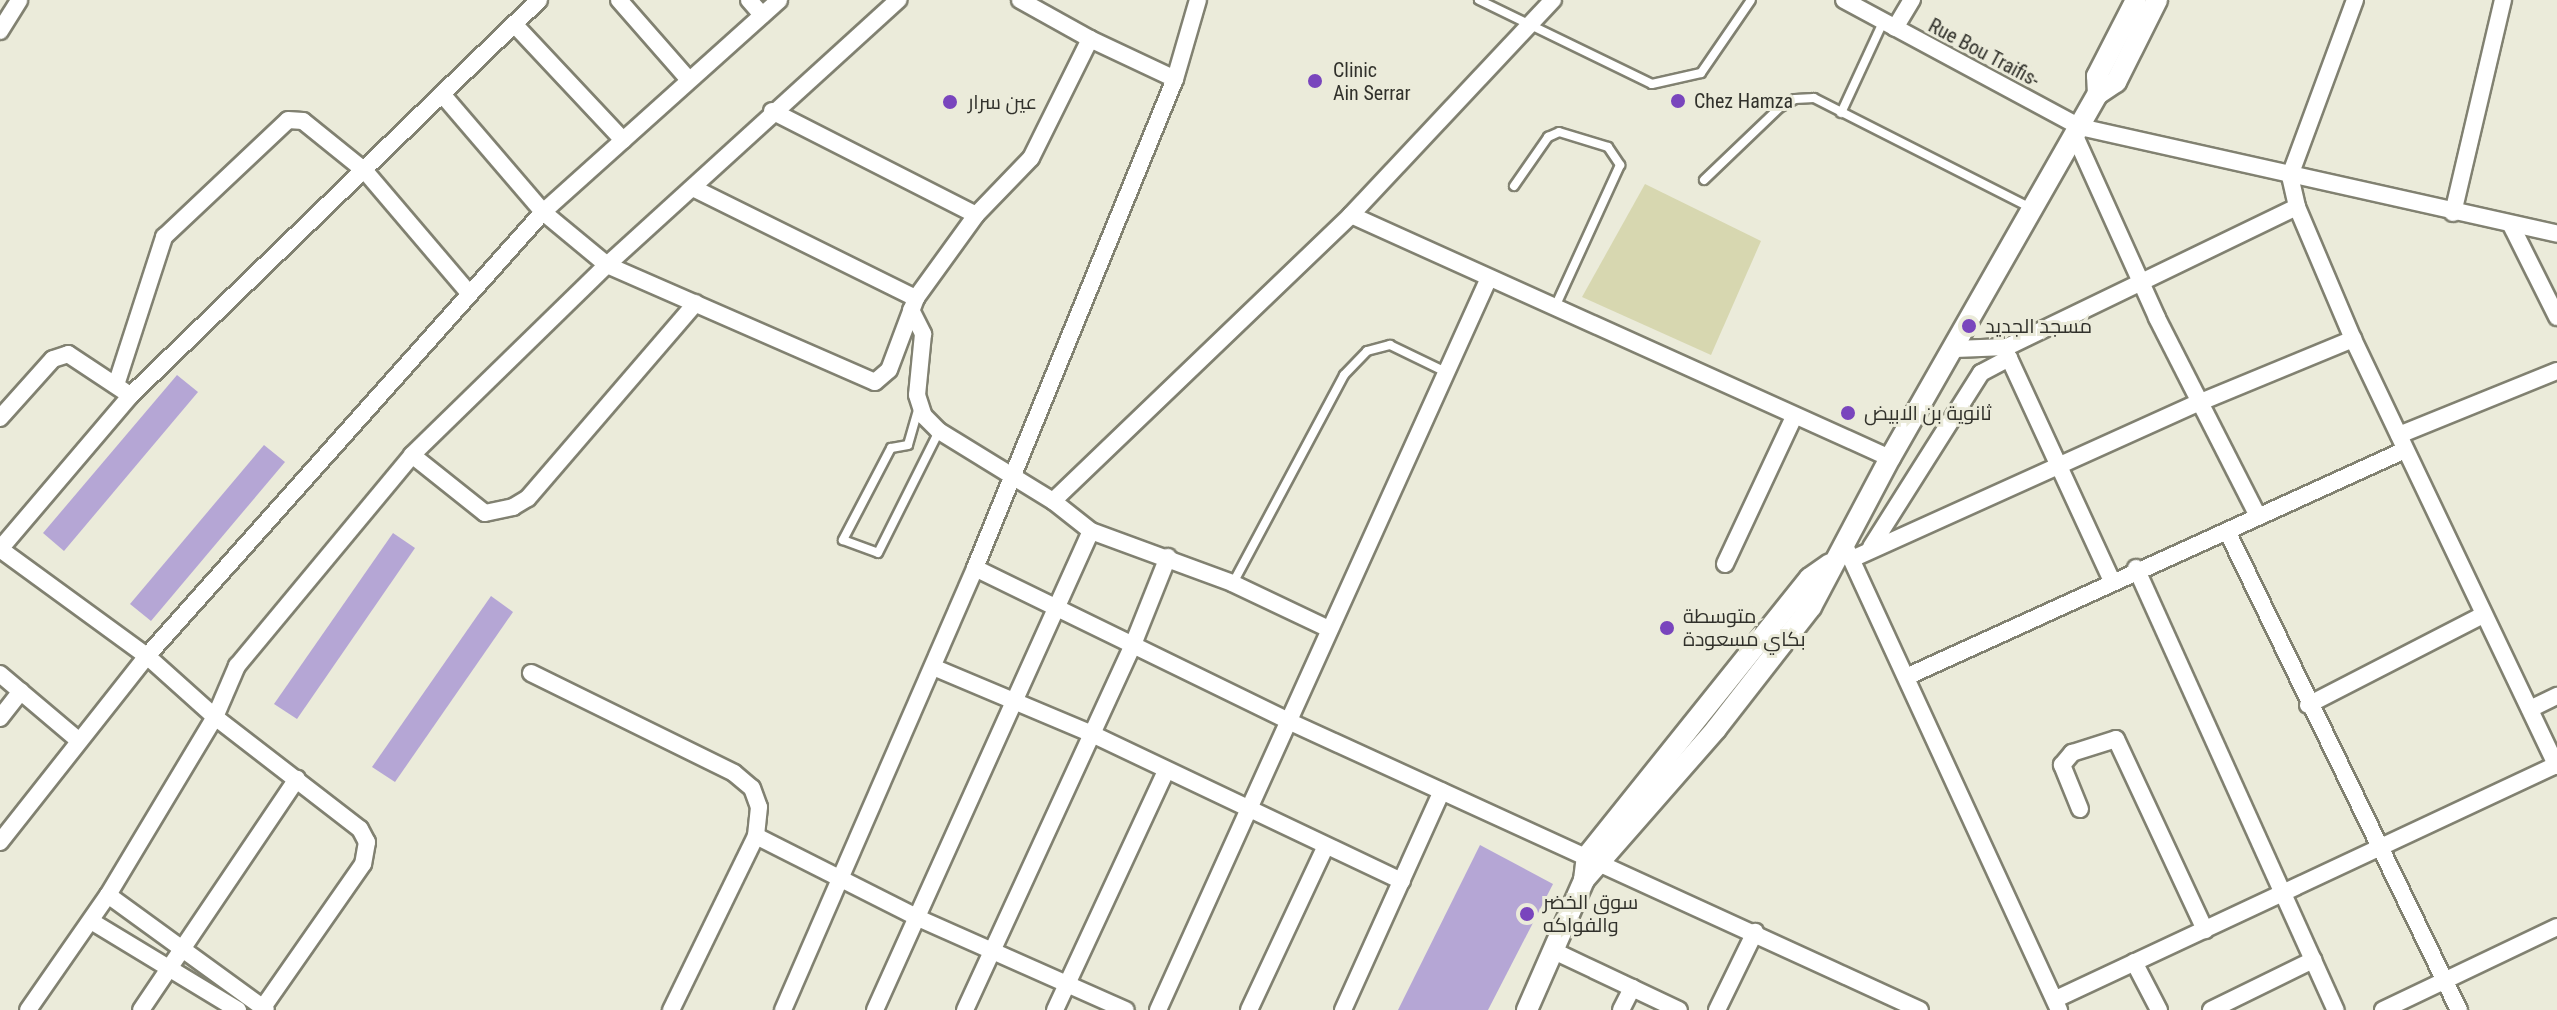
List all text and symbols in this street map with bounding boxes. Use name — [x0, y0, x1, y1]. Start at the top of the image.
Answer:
street label: Rue Bou Traifis- — [1924, 14, 2044, 92]
place label: Clinic Ain Serrar — [1333, 58, 1411, 105]
marker: Clinic Ain Serrar — [1304, 70, 1326, 92]
place label: Chez Hamza — [1694, 89, 1793, 113]
place label: عين سرار — [968, 90, 1037, 114]
marker: عين سرار — [939, 91, 961, 113]
marker: Chez Hamza — [1669, 92, 1687, 110]
place label: مسجد الجديد — [1985, 314, 2092, 338]
marker: مسجد الجديد — [1960, 317, 1978, 335]
place label: ثانوية بن الابيض — [1864, 401, 1991, 425]
marker: ثانوية بن الابيض — [1839, 404, 1857, 422]
place label: متوسطة بكاي مسعودة — [1683, 604, 1806, 651]
marker: متوسطة بكاي مسعودة — [1658, 619, 1676, 637]
place label: سوق الخضر والفواكه — [1543, 890, 1638, 937]
marker: سوق الخضر والفواكه — [1518, 905, 1536, 923]

